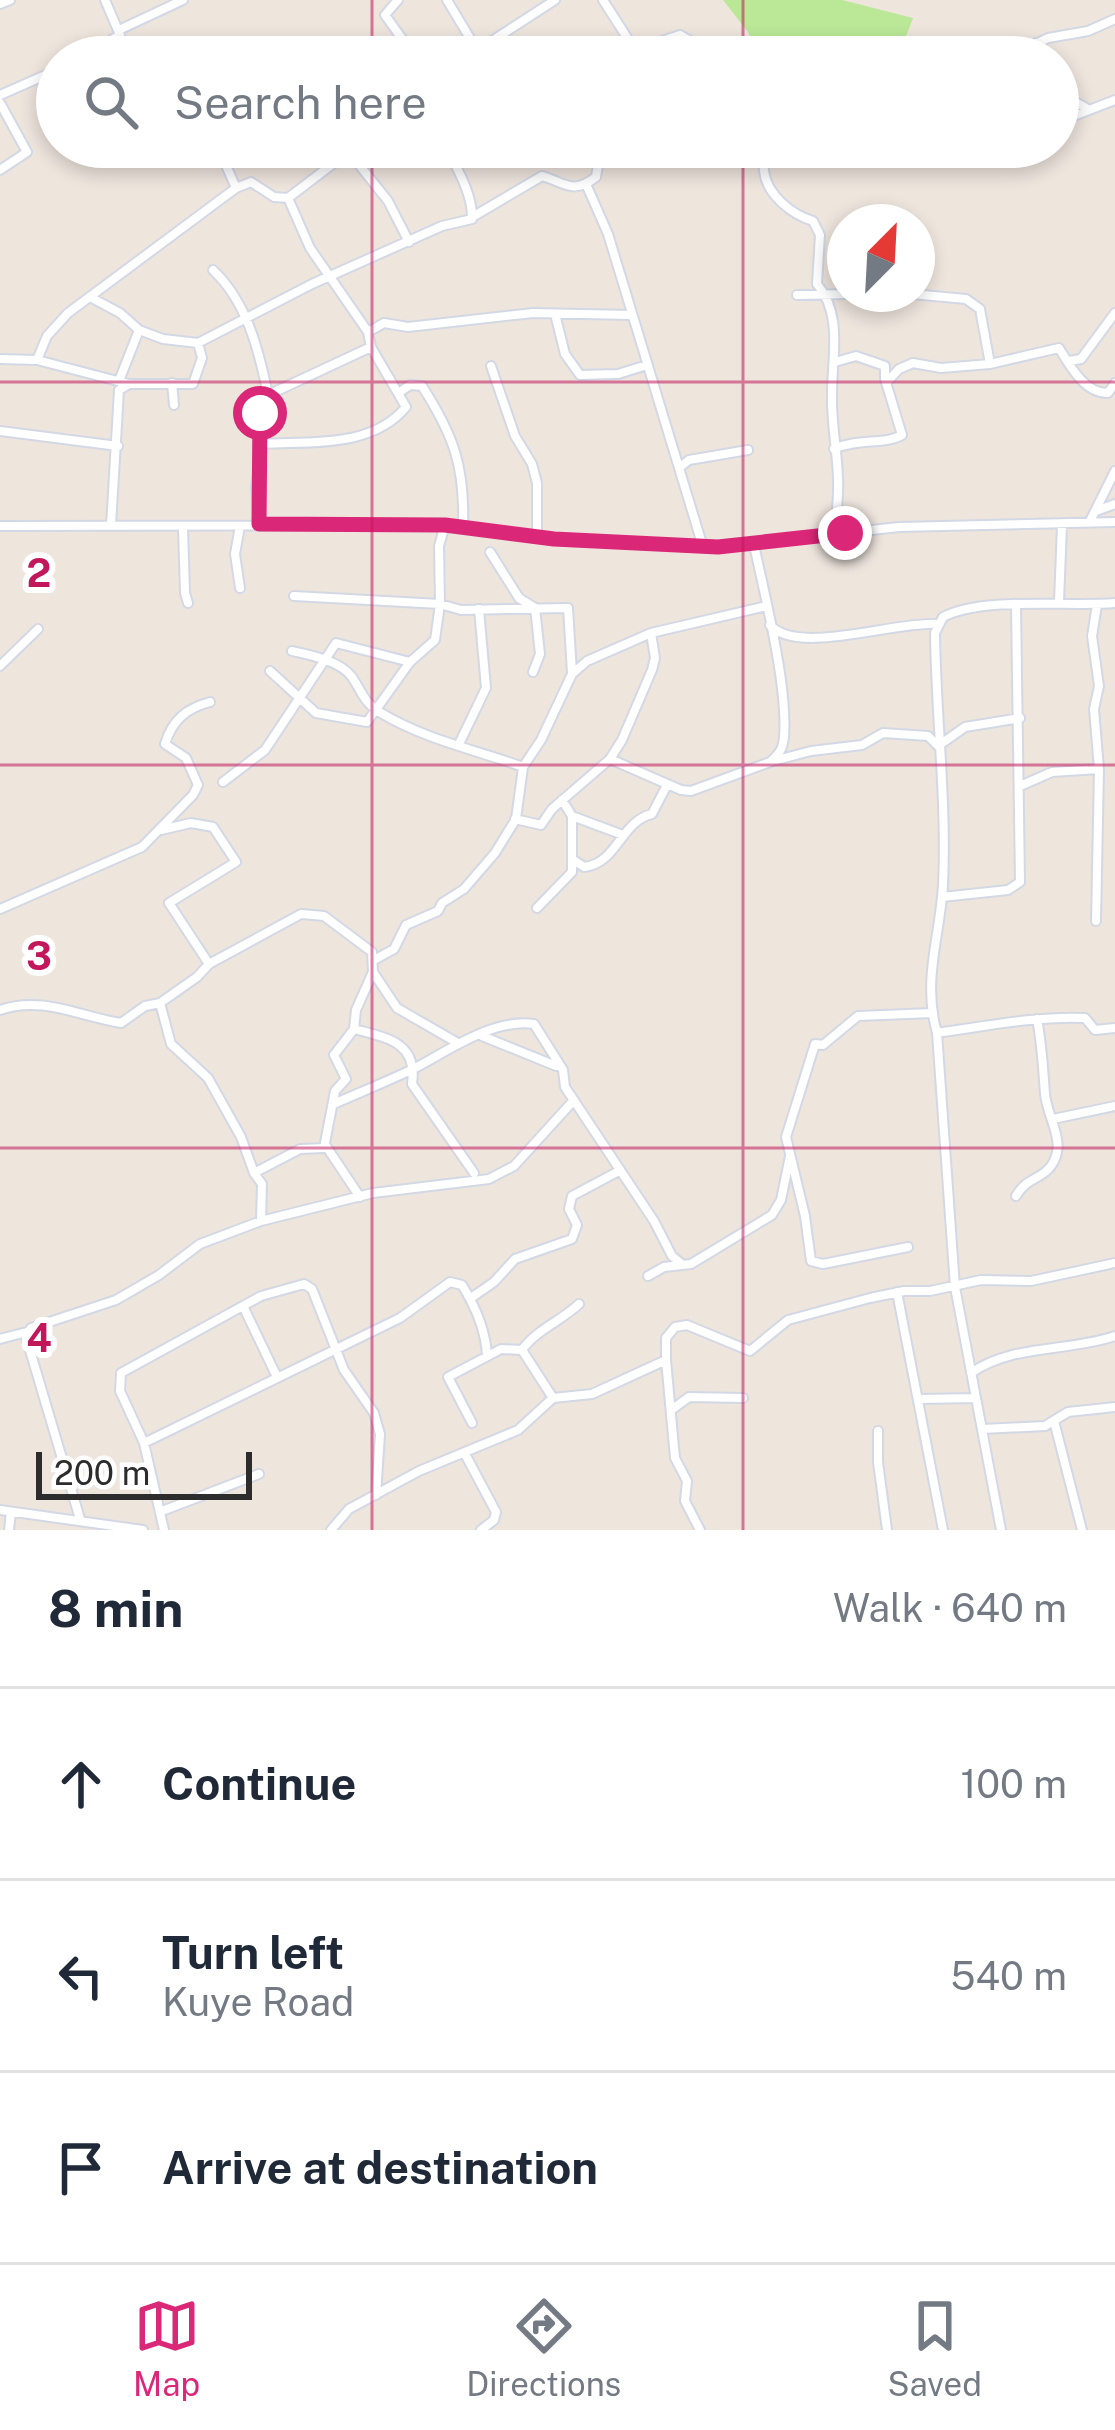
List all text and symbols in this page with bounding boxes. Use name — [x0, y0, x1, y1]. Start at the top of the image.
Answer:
search box — [36, 36, 1079, 168]
icon: search — [78, 69, 144, 135]
text: Search here — [174, 76, 427, 129]
north arrow — [827, 204, 935, 312]
route start — [233, 386, 287, 440]
route end — [818, 506, 872, 560]
text: 2 — [27, 550, 51, 596]
text: 3 — [26, 933, 52, 979]
text: 4 — [26, 1315, 52, 1361]
scale bar — [36, 1446, 252, 1499]
text: 200 m — [54, 1454, 150, 1492]
text: 8 min — [48, 1579, 183, 1638]
text: Walk · 640 m — [833, 1585, 1067, 1631]
icon: ahead — [48, 1751, 114, 1817]
text: Continue — [162, 1757, 356, 1810]
text: 100 m — [960, 1761, 1067, 1807]
text: Turn left — [162, 1926, 344, 1979]
icon: left — [48, 1943, 114, 2009]
text: 540 m — [950, 1953, 1067, 1999]
text: Kuye Road — [162, 1979, 354, 2025]
icon: arrive — [48, 2135, 114, 2201]
text: Arrive at destination — [162, 2141, 598, 2194]
tab: Map — [133, 2293, 200, 2403]
tab: Directions — [466, 2293, 621, 2403]
tab: Saved — [888, 2293, 982, 2403]

